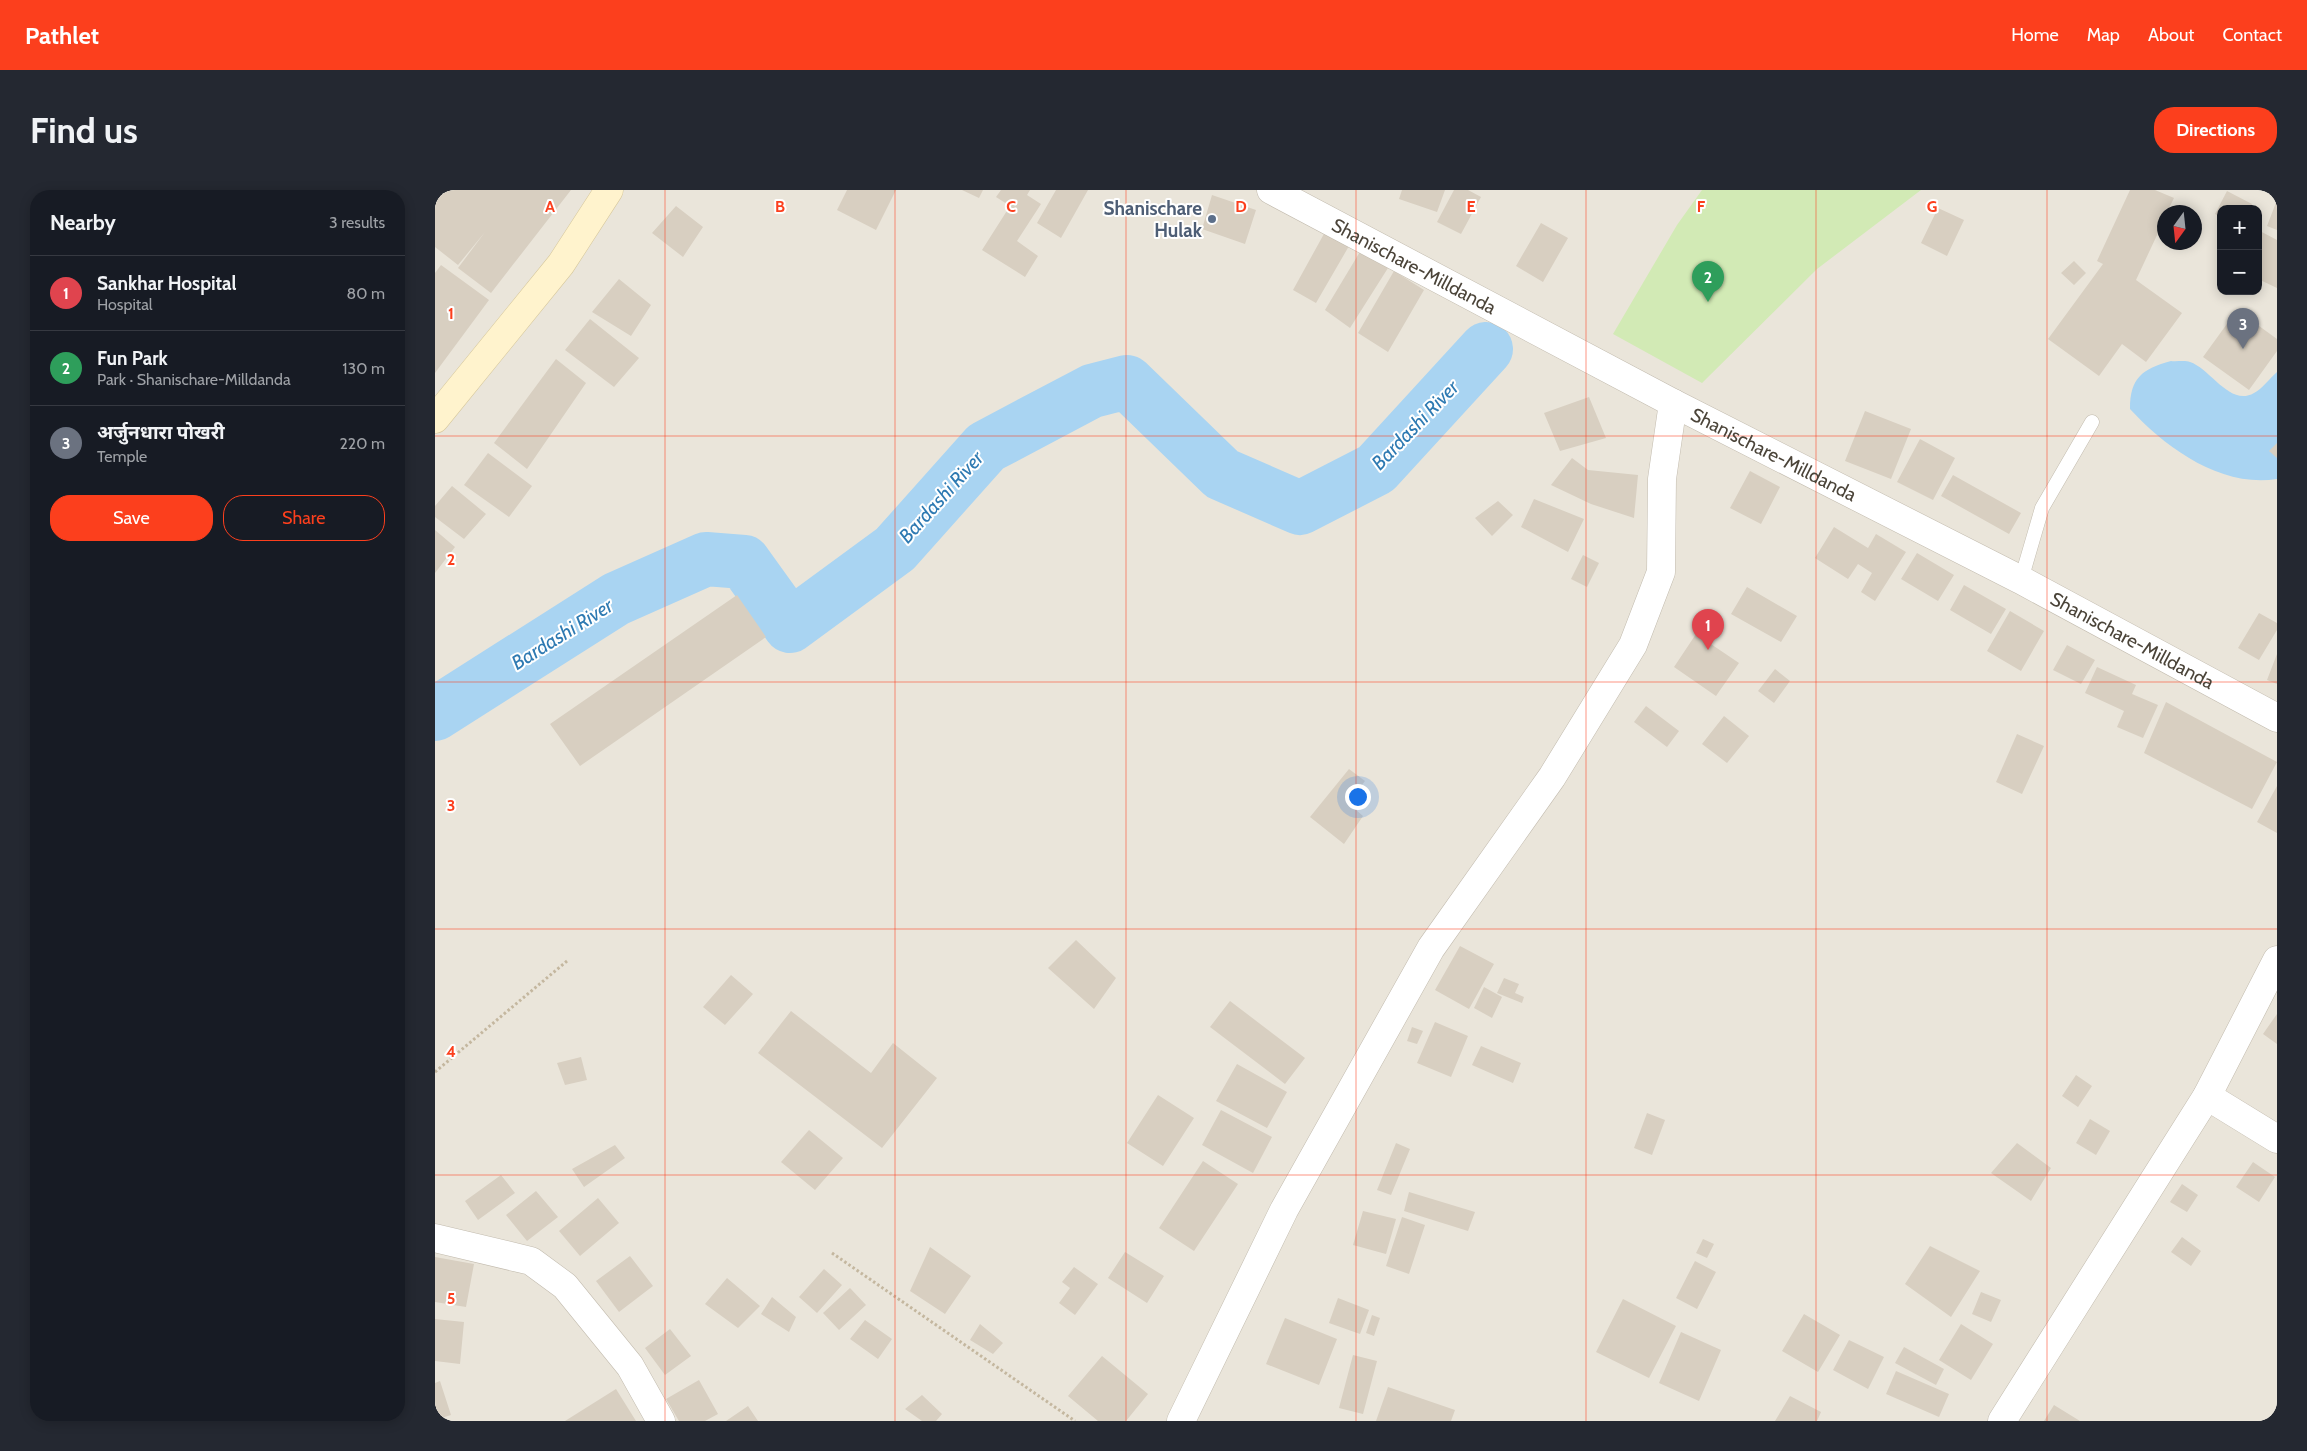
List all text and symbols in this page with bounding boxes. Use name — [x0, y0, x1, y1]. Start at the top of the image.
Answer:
text: Pathlet — [25, 21, 99, 50]
text: Home — [2011, 24, 2059, 46]
text: Map — [2087, 24, 2120, 46]
text: About — [2148, 24, 2194, 46]
text: Contact — [2222, 24, 2282, 46]
button: Directions — [2154, 107, 2277, 153]
text: Find us — [30, 109, 138, 152]
text: A — [545, 197, 555, 216]
text: B — [775, 197, 785, 216]
text: C — [1006, 197, 1016, 216]
place label: Shanischare Hulak — [1104, 197, 1203, 242]
text: D — [1235, 197, 1247, 216]
text: E — [1466, 197, 1476, 216]
text: F — [1697, 197, 1706, 216]
text: G — [1927, 197, 1937, 216]
north arrow — [2157, 205, 2202, 250]
map controls — [2217, 205, 2262, 295]
button: + — [2217, 205, 2262, 250]
text: Nearby — [50, 210, 116, 235]
text: 3 results — [329, 213, 385, 232]
marker: Shanischare Hulak — [1206, 213, 1218, 225]
street label: Shanischare-Milldanda — [1328, 213, 1500, 319]
button: − — [2217, 250, 2262, 295]
pin: 2 — [1692, 261, 1724, 302]
text: Sankhar Hospital — [97, 272, 237, 295]
text: 1 — [63, 284, 69, 303]
text: 80 m — [347, 284, 385, 303]
text: Hospital — [97, 295, 153, 314]
text: 1 — [448, 304, 454, 323]
pin: 3 — [2227, 308, 2259, 349]
text: Fun Park — [97, 347, 168, 370]
text: 2 — [62, 359, 70, 378]
text: 130 m — [342, 359, 385, 378]
text: Park · Shanischare-Milldanda — [97, 370, 291, 389]
water label: Bardashi River — [1366, 375, 1464, 475]
street label: Shanischare-Milldanda — [1687, 403, 1860, 506]
text: अर्जुनधारा पोखरी — [97, 421, 225, 444]
text: 3 — [62, 434, 70, 453]
text: 220 m — [339, 434, 385, 453]
water label: Bardashi River — [894, 446, 989, 548]
text: Temple — [97, 447, 147, 466]
button: Save — [50, 495, 213, 541]
button: Share — [223, 495, 385, 541]
text: 2 — [447, 550, 455, 569]
street label: Shanischare-Milldanda — [2046, 587, 2218, 694]
water label: Bardashi River — [507, 593, 618, 675]
pin: 1 — [1692, 609, 1724, 650]
your location — [1345, 784, 1371, 810]
text: 3 — [447, 796, 455, 815]
text: 4 — [446, 1042, 456, 1061]
text: 5 — [447, 1289, 455, 1308]

